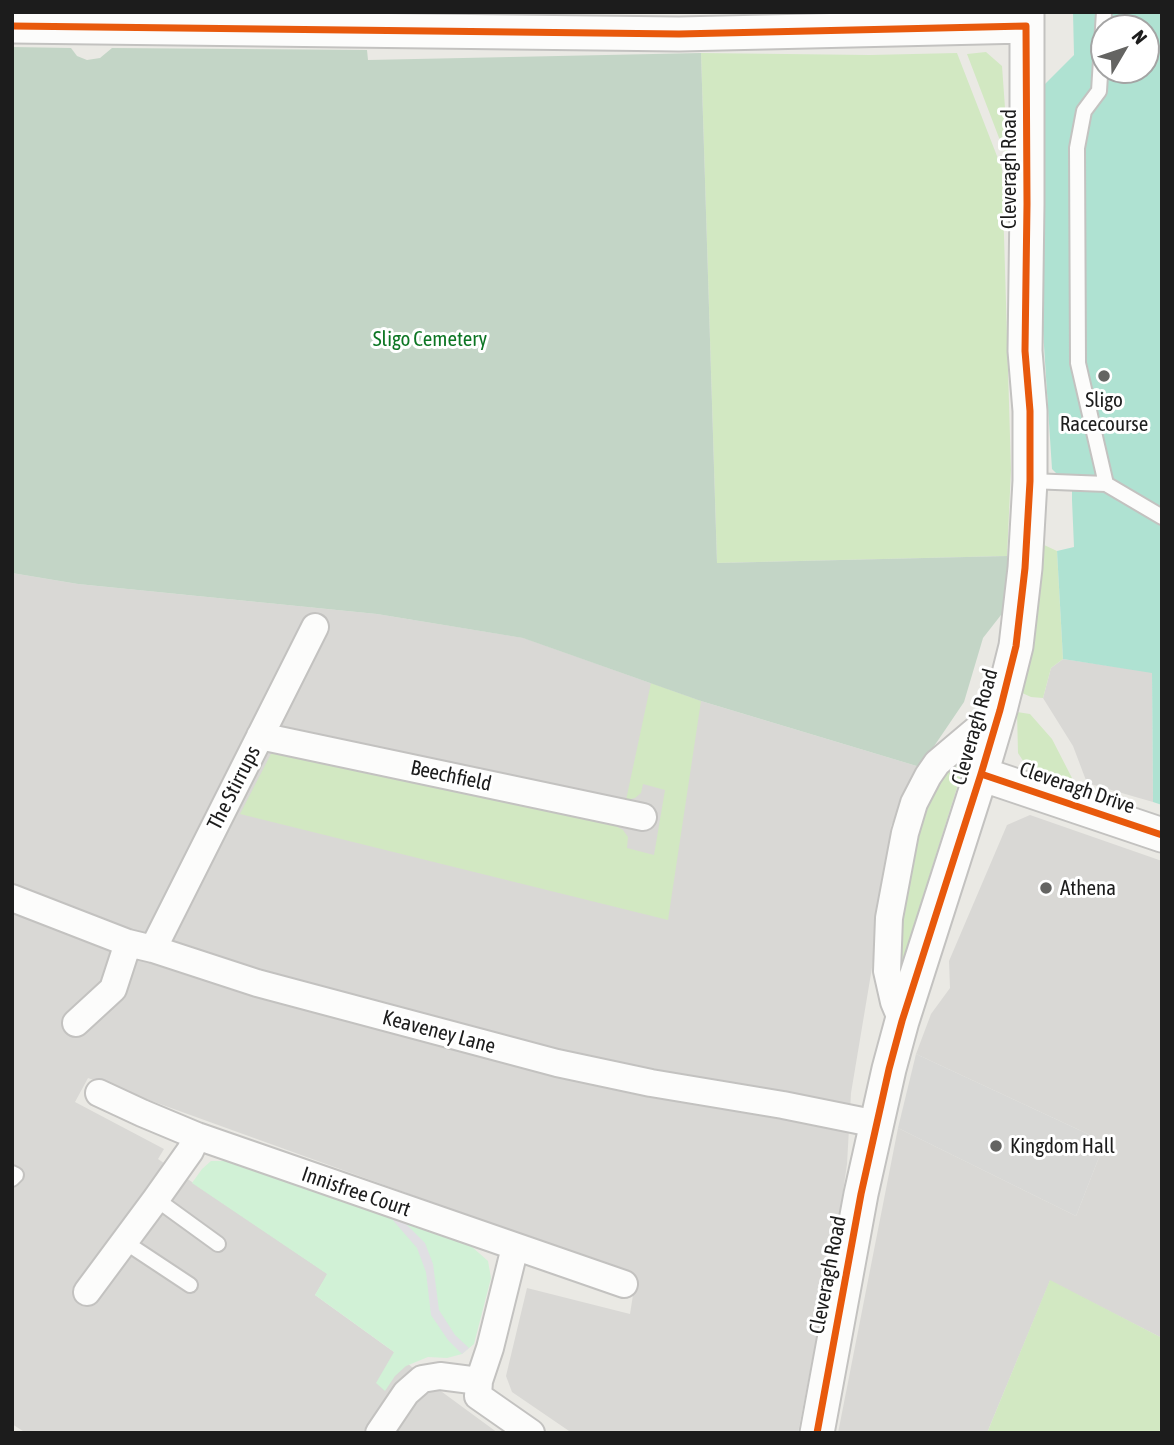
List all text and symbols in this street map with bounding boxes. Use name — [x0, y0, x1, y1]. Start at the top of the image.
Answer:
north arrow — [1090, 14, 1160, 84]
text: N — [1128, 26, 1152, 48]
street label: Cleveragh Road — [996, 109, 1022, 229]
park label: Sligo Cemetery — [373, 326, 487, 352]
marker: Sligo Racecourse — [1096, 368, 1112, 384]
place label: Sligo Racecourse — [1060, 387, 1148, 437]
street label: Cleveragh Road — [946, 666, 1004, 788]
street label: The Stirrups — [202, 742, 266, 834]
street label: Beechfield — [408, 755, 494, 797]
street label: Cleveragh Drive — [1016, 756, 1138, 820]
place label: Athena — [1060, 875, 1116, 901]
marker: Athena — [1038, 880, 1054, 896]
street label: Keaveney Lane — [380, 1005, 498, 1059]
place label: Kingdom Hall — [1010, 1133, 1115, 1159]
marker: Kingdom Hall — [988, 1138, 1004, 1154]
street label: Innisfree Court — [298, 1162, 414, 1222]
street label: Cleveragh Road — [804, 1214, 852, 1336]

